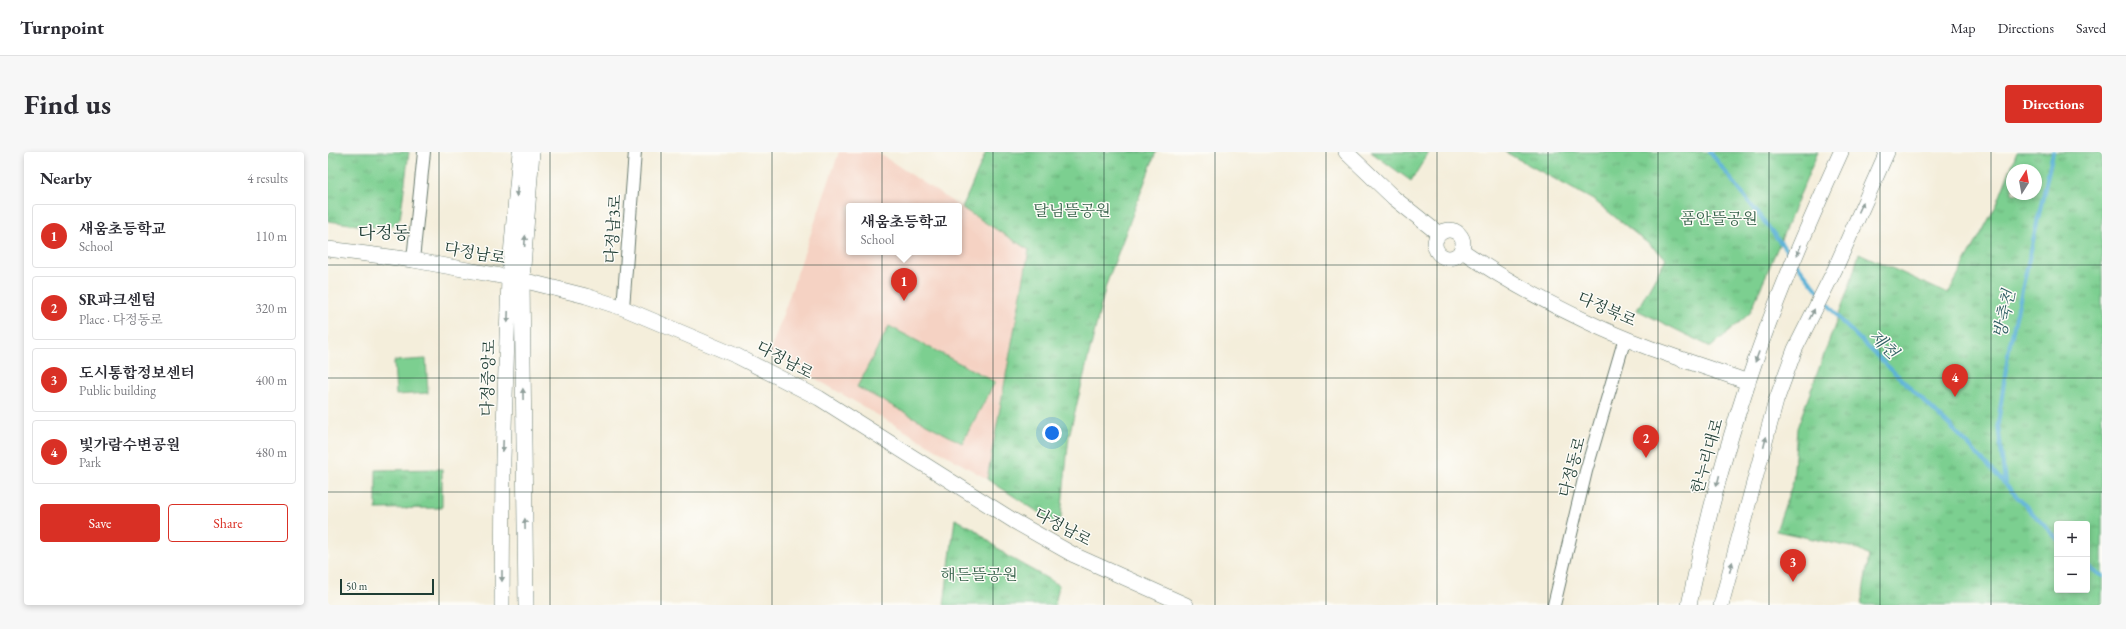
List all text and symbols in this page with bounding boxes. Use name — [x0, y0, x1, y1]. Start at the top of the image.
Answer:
text: Turnpoint — [20, 15, 104, 40]
text: Map — [1950, 19, 1976, 37]
text: Directions — [1998, 19, 2054, 37]
text: Saved — [2076, 19, 2106, 37]
button: Directions — [2005, 85, 2102, 123]
text: Find us — [24, 86, 111, 122]
north arrow — [2006, 164, 2042, 200]
text: Nearby — [40, 167, 92, 189]
text: 4 results — [247, 170, 288, 187]
one-way arrow — [514, 185, 520, 197]
street label: 다정남3로 — [600, 193, 626, 264]
park label: 달님뜰공원 — [1033, 200, 1111, 221]
one-way arrow — [1858, 202, 1864, 213]
popup — [846, 203, 962, 255]
park label: 품안뜰공원 — [1680, 208, 1758, 229]
text: 새움초등학교 — [861, 212, 947, 231]
text: 새움초등학교 — [79, 219, 166, 238]
district label: 다정동 — [358, 221, 410, 244]
text: 1 — [51, 228, 57, 245]
text: 110 m — [256, 228, 287, 245]
text: School — [861, 231, 894, 248]
one-way arrow — [521, 235, 528, 247]
street label: 다정남로 — [443, 237, 508, 269]
text: School — [79, 238, 113, 255]
one-way arrow — [1795, 245, 1801, 257]
pin: 1 — [891, 268, 917, 301]
water label: 방축천 — [1988, 286, 2020, 340]
street label: 다정북로 — [1574, 287, 1640, 331]
text: SR파크센텀 — [79, 290, 156, 309]
text: 2 — [51, 300, 57, 317]
text: 320 m — [256, 300, 287, 317]
one-way arrow — [1809, 308, 1815, 320]
text: Place · 다정동로 — [79, 311, 163, 328]
one-way arrow — [504, 311, 511, 323]
water label: 제천 — [1865, 325, 1905, 364]
street label: 다정남로 — [753, 336, 818, 384]
street label: 다정중앙로 — [476, 338, 500, 417]
one-way arrow — [1754, 351, 1760, 363]
text: 도시통합정보센터 — [79, 363, 195, 382]
pin: 4 — [1942, 364, 1968, 397]
text: 3 — [51, 372, 57, 389]
text: 400 m — [256, 372, 287, 389]
text: Public building — [79, 382, 156, 399]
one-way arrow — [520, 388, 527, 400]
street label: 한누리대로 — [1686, 415, 1728, 496]
your location — [1042, 423, 1062, 443]
pin: 2 — [1633, 425, 1659, 458]
street label: 다정동로 — [1554, 434, 1590, 500]
text: 빛가람수변공원 — [79, 435, 180, 454]
one-way arrow — [1762, 435, 1768, 448]
one-way arrow — [500, 440, 507, 452]
text: 4 — [51, 444, 57, 461]
text: 480 m — [256, 444, 287, 461]
text: Park — [79, 454, 101, 471]
one-way arrow — [1715, 475, 1721, 487]
street label: 다정남로 — [1031, 503, 1096, 551]
button: Save — [40, 504, 160, 542]
button: Share — [168, 504, 288, 542]
one-way arrow — [522, 517, 528, 530]
map controls — [2054, 521, 2090, 593]
button: + — [2054, 521, 2090, 557]
pin: 3 — [1780, 549, 1806, 582]
button: − — [2054, 557, 2090, 593]
one-way arrow — [1728, 561, 1734, 573]
park label: 해든뜰공원 — [940, 564, 1018, 585]
one-way arrow — [499, 570, 505, 583]
scale bar — [340, 577, 434, 596]
text: 50 m — [346, 579, 367, 593]

